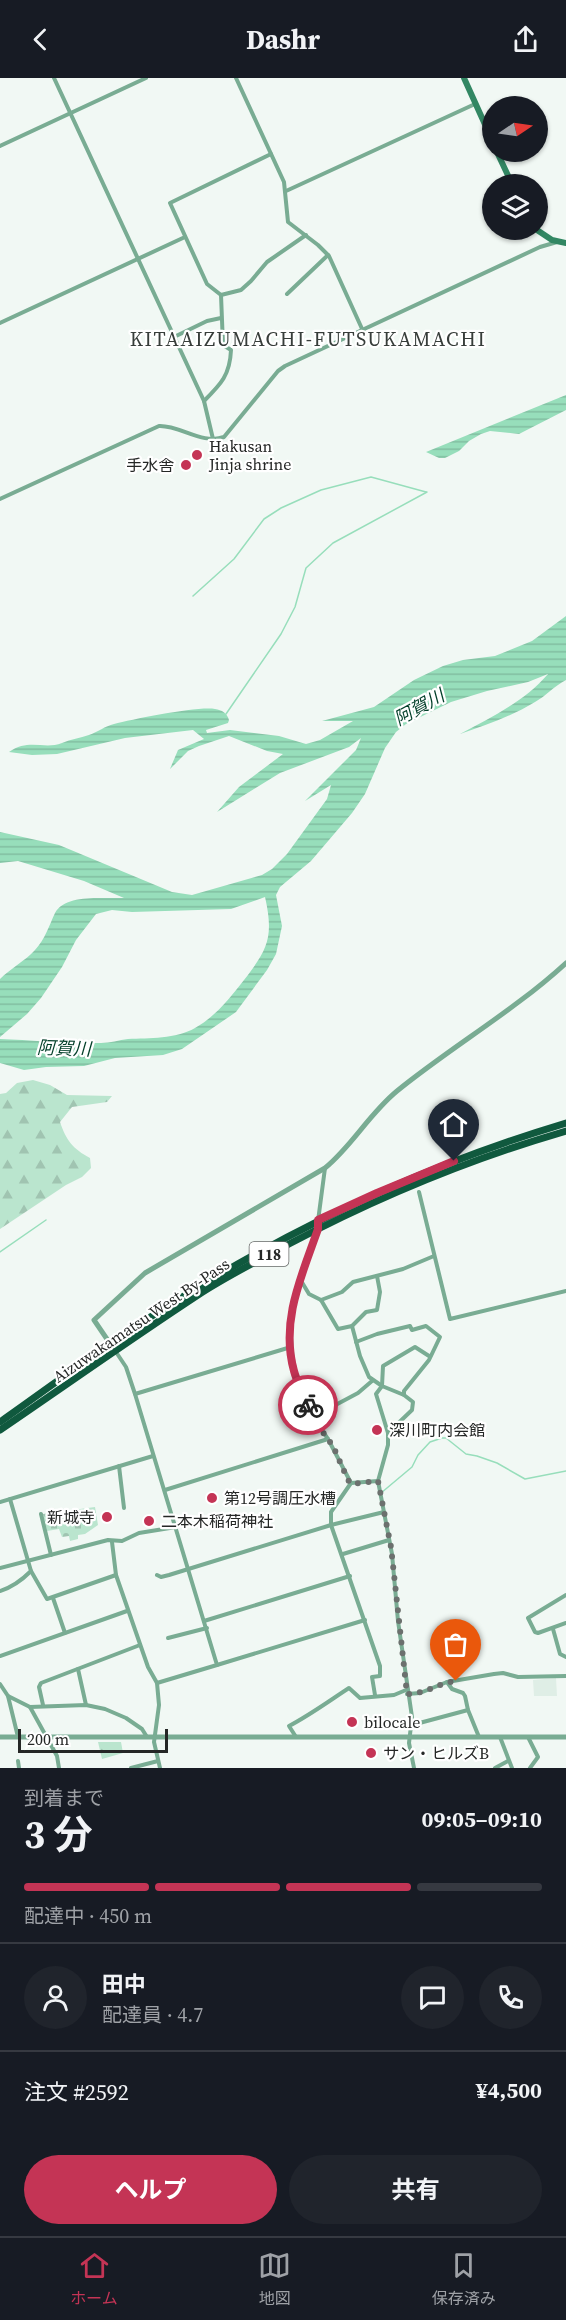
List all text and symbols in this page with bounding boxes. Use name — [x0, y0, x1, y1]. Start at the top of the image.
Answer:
text: Dashr — [246, 21, 320, 58]
icon: back — [24, 23, 57, 56]
icon: share — [509, 23, 542, 56]
north arrow — [482, 96, 548, 162]
map controls — [482, 96, 548, 240]
button: layers — [482, 174, 548, 240]
district label: KITAAIZUMACHI-FUTSUKAMACHI — [130, 325, 486, 353]
place label: Hakusan Jinja shrine — [208, 435, 291, 475]
marker: Hakusan Jinja shrine — [190, 448, 204, 462]
place label: 手水舎 — [126, 454, 174, 476]
marker: 手水舎 — [179, 458, 193, 472]
water label: 阿賀川 — [389, 682, 450, 731]
water label: 阿賀川 — [37, 1035, 93, 1062]
pin — [428, 1099, 479, 1161]
icon: home — [437, 1108, 470, 1141]
road number: 118 — [250, 1242, 288, 1266]
street label: Aizuwakamatsu West By-Pass — [48, 1253, 234, 1387]
courier — [278, 1375, 338, 1435]
icon: bike — [292, 1389, 325, 1422]
place label: 深川町内会館 — [389, 1419, 485, 1441]
marker: 深川町内会館 — [370, 1423, 384, 1437]
place label: 第12号調圧水槽 — [224, 1487, 336, 1509]
marker: 第12号調圧水槽 — [205, 1491, 219, 1505]
place label: 新城寺 — [47, 1506, 95, 1528]
marker: 新城寺 — [100, 1510, 114, 1524]
place label: 二本木稲荷神社 — [161, 1510, 273, 1532]
marker: 二本木稲荷神社 — [142, 1514, 156, 1528]
pin — [430, 1619, 481, 1681]
icon: bag — [439, 1628, 472, 1661]
place label: bilocale — [364, 1711, 420, 1733]
marker: bilocale — [345, 1715, 359, 1729]
scale bar — [18, 1726, 168, 1754]
text: 200 m — [27, 1728, 69, 1750]
place label: サン・ヒルズB — [383, 1742, 489, 1764]
marker: サン・ヒルズB — [364, 1746, 378, 1760]
text: 到着まで — [24, 1784, 104, 1812]
text: 09:05–09:10 — [422, 1804, 542, 1834]
text: 3 分 — [24, 1808, 92, 1861]
text: 配達中 · 450 m — [24, 1902, 152, 1930]
button: person — [24, 1966, 87, 2029]
button: chat — [401, 1966, 464, 2029]
button: phone — [479, 1966, 542, 2029]
text: 田中 — [102, 1969, 146, 1999]
text: 配達員 · 4.7 — [102, 2001, 203, 2029]
text: ¥4,500 — [476, 2075, 542, 2105]
text: 注文 #2592 — [24, 2077, 129, 2107]
button: ヘルプ — [24, 2155, 277, 2224]
button: 共有 — [289, 2155, 542, 2224]
tab: ホーム — [70, 2249, 118, 2309]
tab: 地図 — [258, 2249, 291, 2309]
tab: 保存済み — [432, 2249, 496, 2309]

